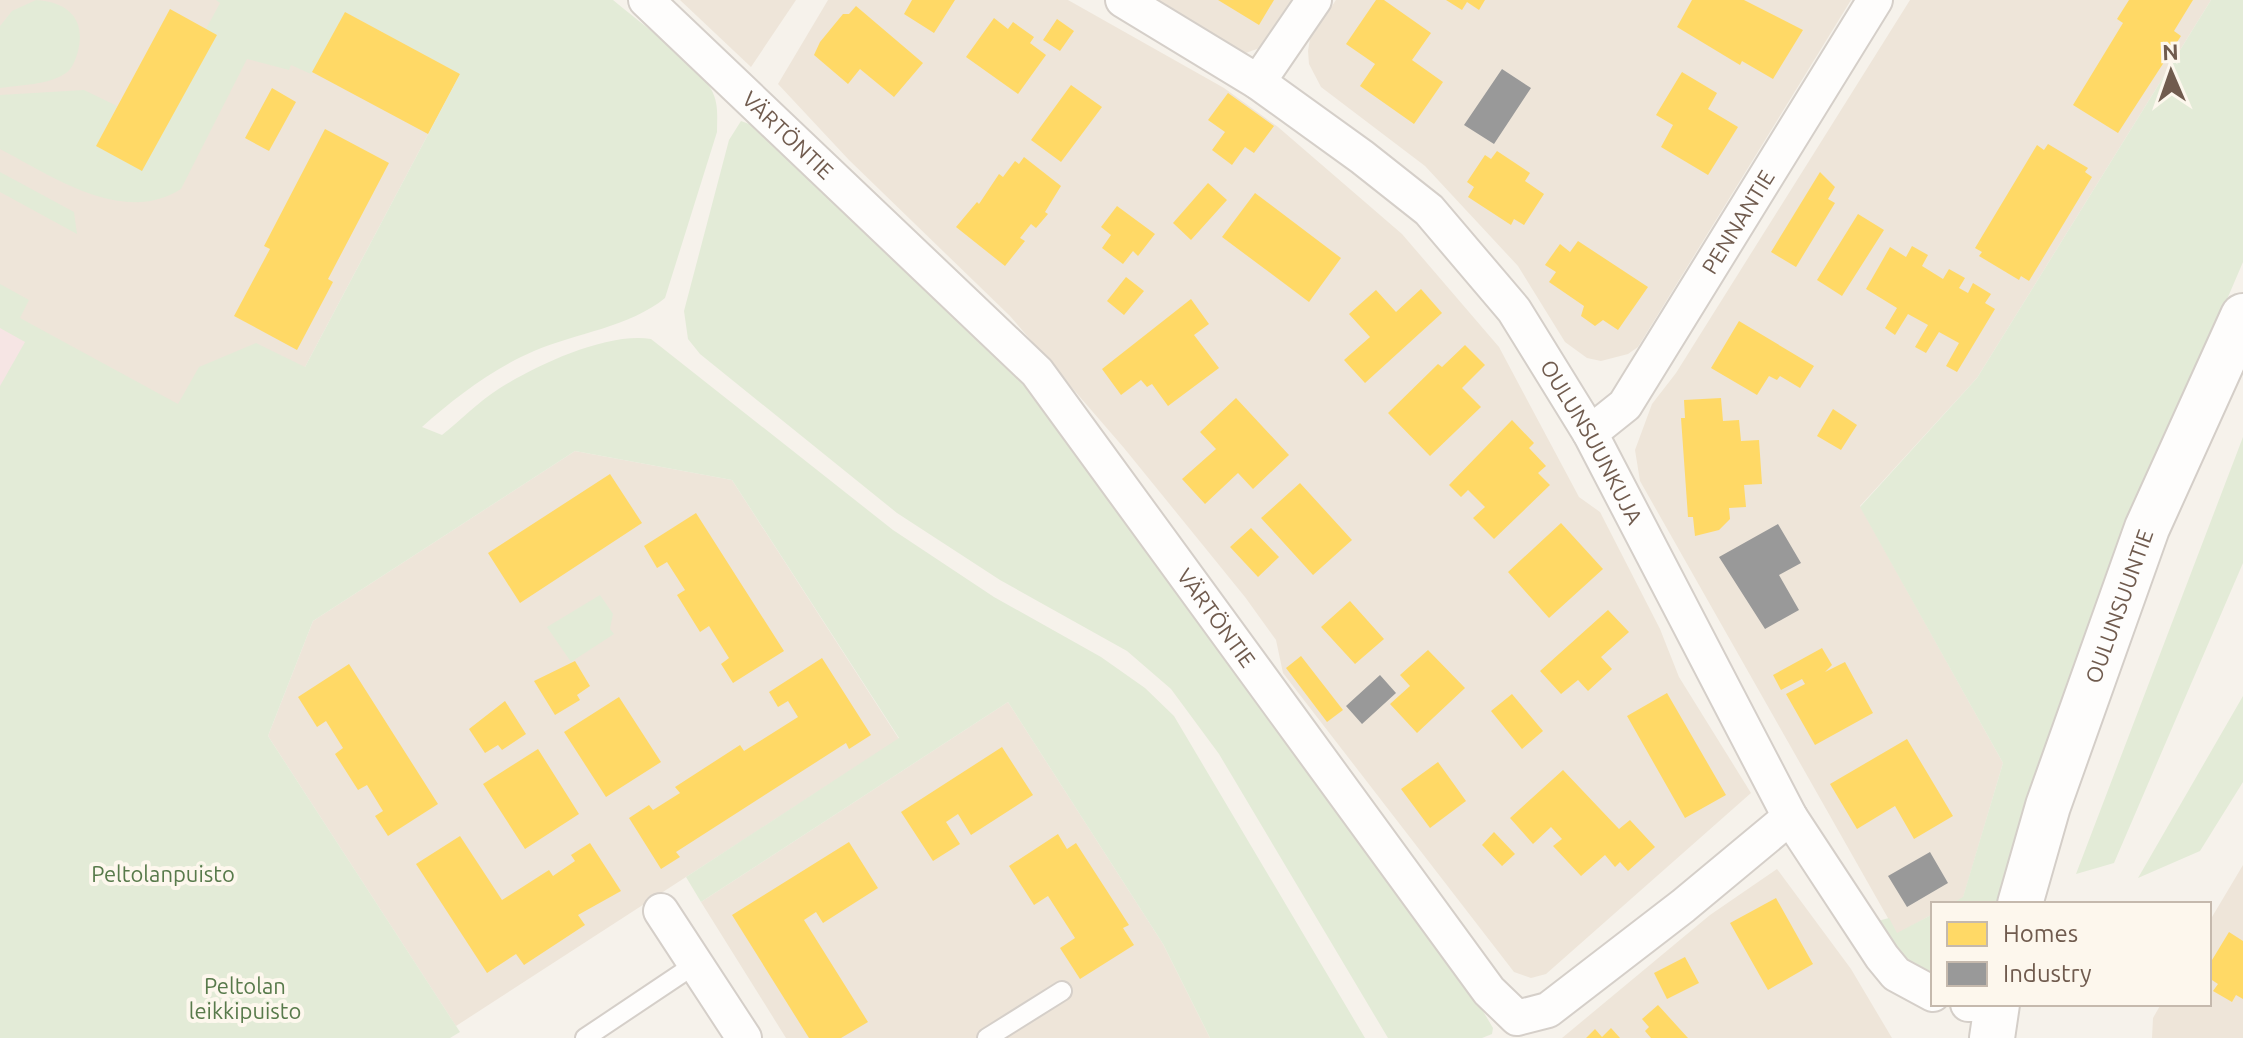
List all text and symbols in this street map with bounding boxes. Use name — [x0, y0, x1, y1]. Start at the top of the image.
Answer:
north arrow — [2131, 32, 2211, 112]
text: N — [2162, 39, 2179, 64]
street label: VÄRTÖNTIE — [738, 86, 839, 184]
street label: PENNANTIE — [1696, 165, 1779, 278]
street label: OULUNSUUNKUJA — [1536, 355, 1648, 529]
street label: OULUNSUUNTIE — [2080, 526, 2158, 686]
street label: VÄRTÖNTIE — [1173, 563, 1261, 672]
park label: Peltolanpuisto — [91, 861, 235, 886]
legend — [1931, 902, 2211, 1006]
text: Homes — [2003, 920, 2078, 947]
text: Industry — [2003, 960, 2092, 987]
park label: Peltolan leikkipuisto — [189, 973, 301, 1023]

